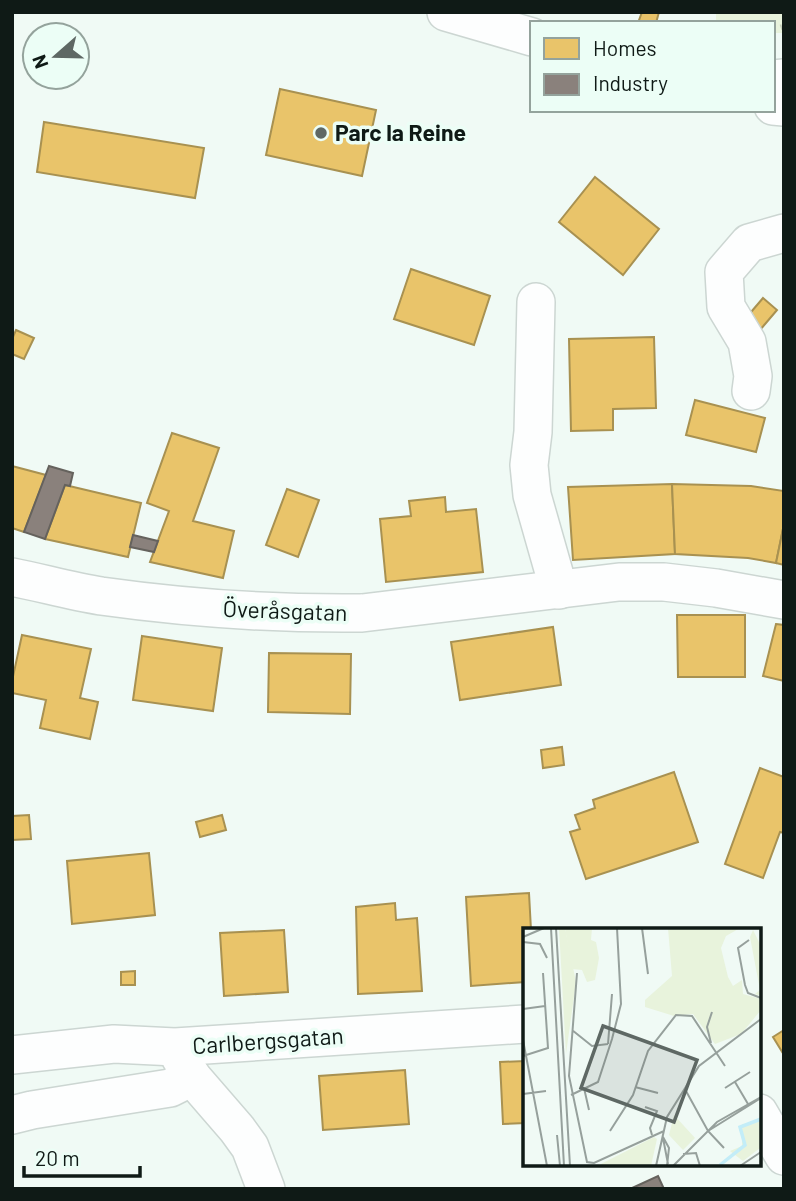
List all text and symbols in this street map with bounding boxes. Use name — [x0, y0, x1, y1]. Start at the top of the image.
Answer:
north arrow — [21, 21, 91, 91]
legend — [530, 21, 775, 112]
text: Homes — [593, 35, 657, 60]
text: N — [27, 52, 53, 72]
text: Industry — [593, 70, 668, 95]
place label: Parc la Reine — [335, 118, 466, 146]
marker: Parc la Reine — [313, 125, 329, 141]
street label: Överåsgatan — [222, 594, 348, 626]
inset map — [523, 928, 761, 1166]
street label: Carlbergsgatan — [191, 1021, 345, 1059]
scale bar — [24, 1134, 140, 1178]
text: 20 m — [35, 1145, 80, 1170]

